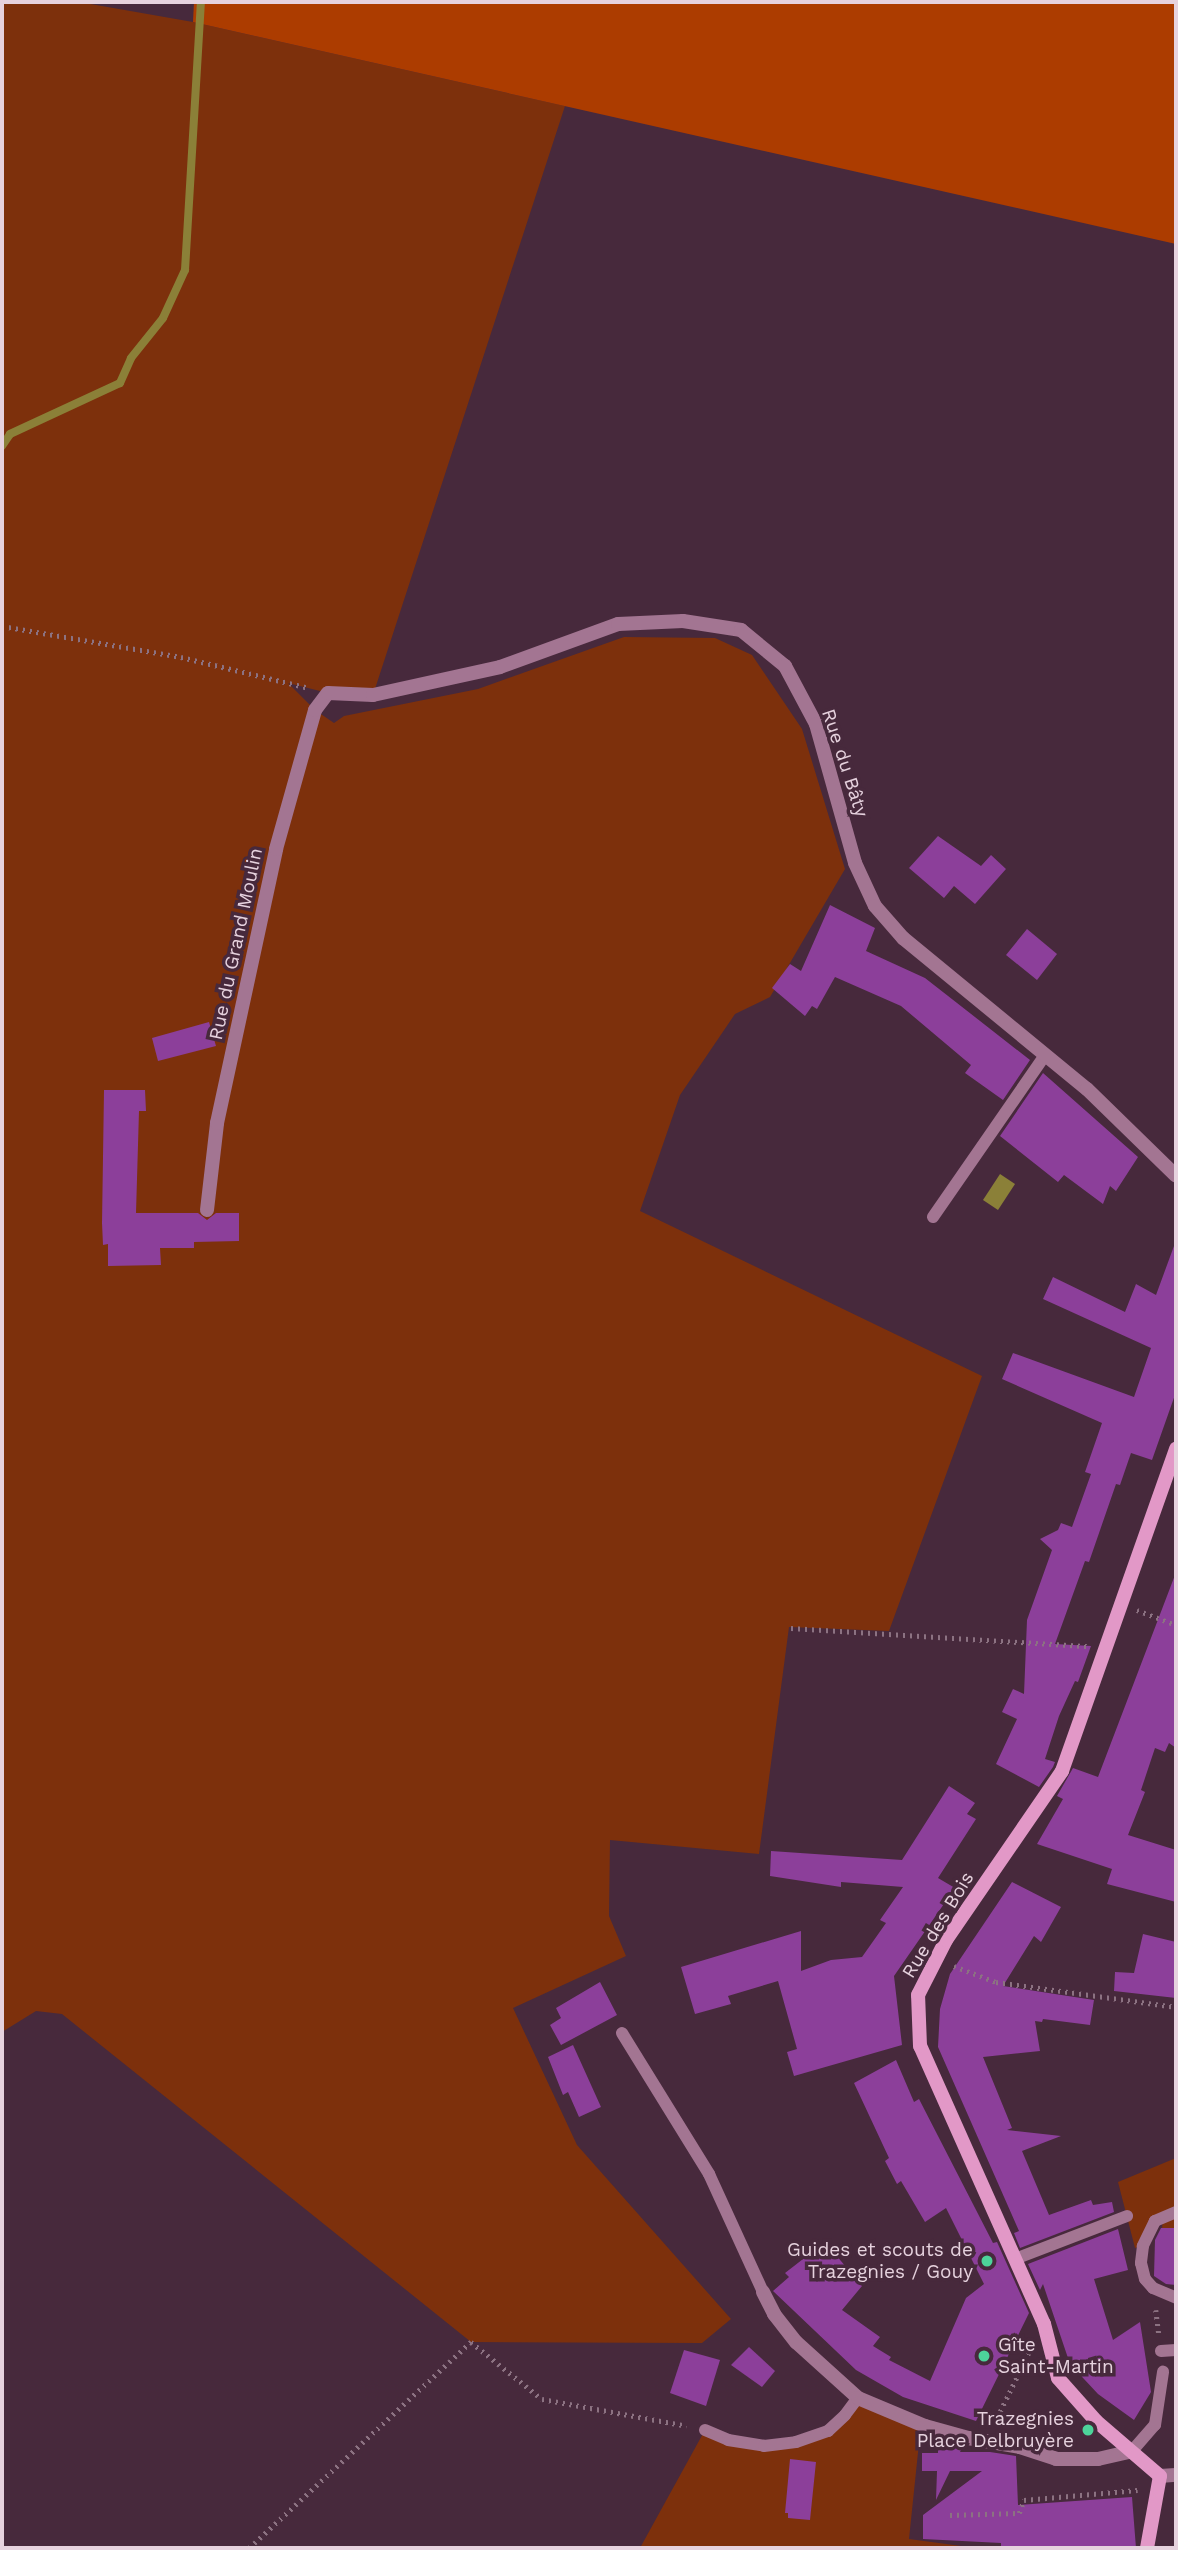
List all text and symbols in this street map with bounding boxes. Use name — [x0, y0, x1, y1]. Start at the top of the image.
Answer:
street label: Rue du Bâty — [817, 706, 873, 820]
street label: Rue du Grand Moulin — [205, 846, 267, 1042]
street label: Rue des Bois — [897, 1868, 979, 1982]
place label: Guides et scouts de Trazegnies / Gouy — [787, 2239, 973, 2283]
marker: Guides et scouts de Trazegnies / Gouy — [979, 2253, 995, 2269]
place label: Gîte Saint-Martin — [998, 2334, 1114, 2378]
marker: Gîte Saint-Martin — [976, 2348, 992, 2364]
place label: Trazegnies Place Delbruyère — [917, 2408, 1074, 2452]
marker: Trazegnies Place Delbruyère — [1080, 2422, 1096, 2438]

